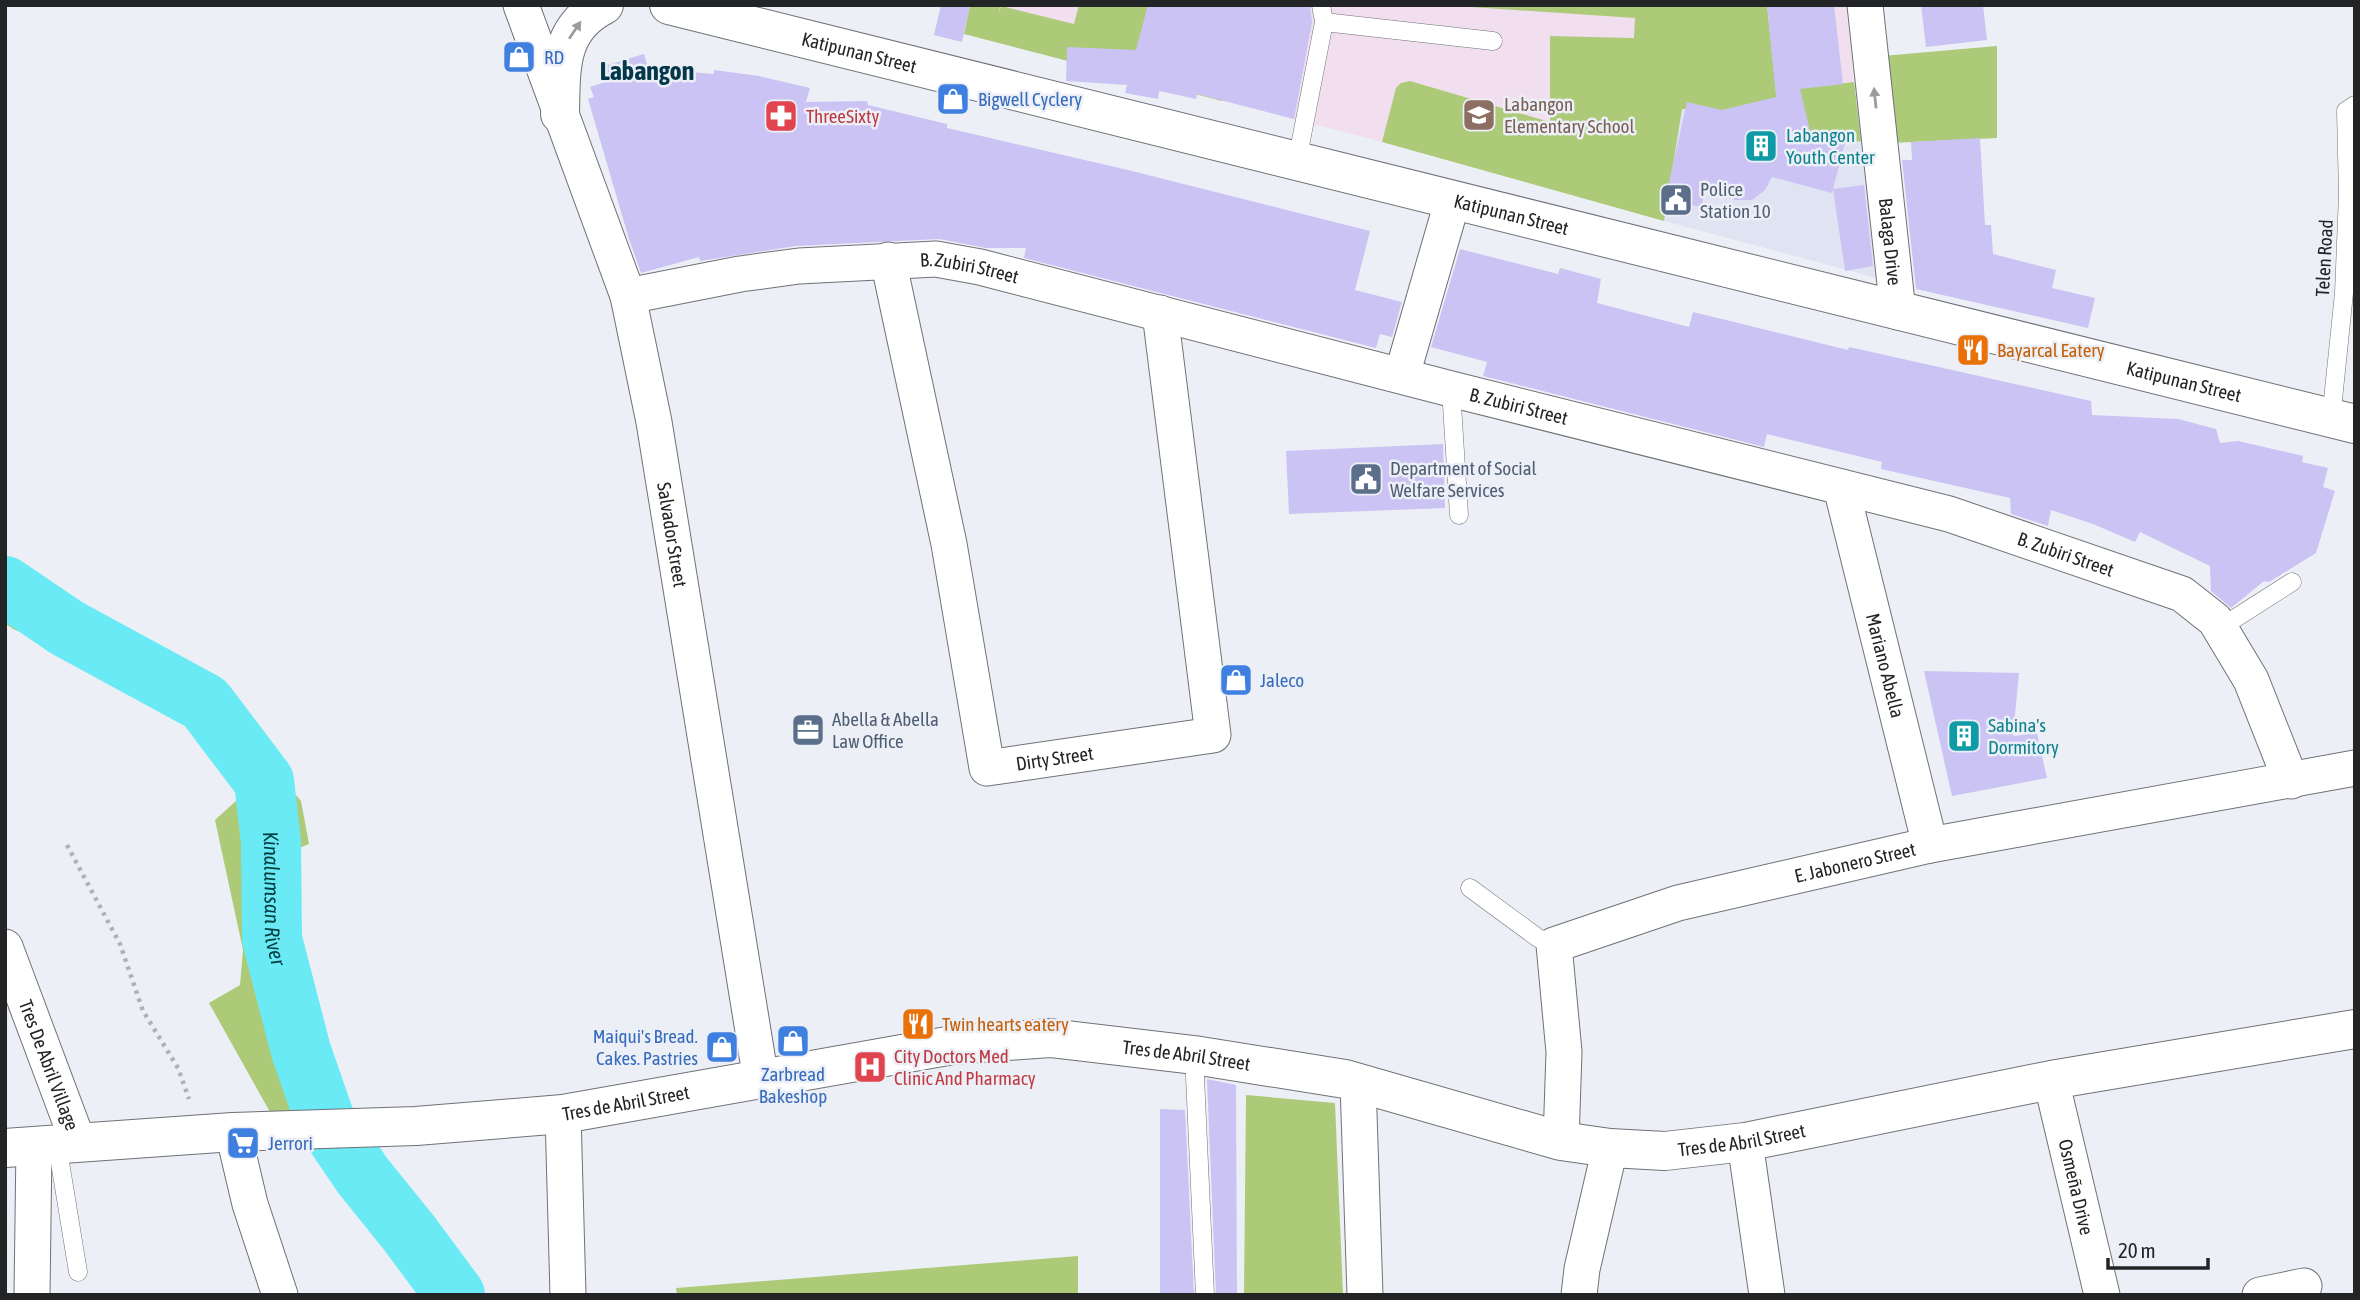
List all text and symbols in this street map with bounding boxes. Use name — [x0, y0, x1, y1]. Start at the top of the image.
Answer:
one-way arrow — [569, 20, 582, 39]
street label: Katipunan Street — [800, 27, 919, 77]
shop icon: RD — [500, 38, 538, 76]
place label: RD — [544, 46, 564, 68]
district label: Labangon — [600, 56, 694, 86]
shop icon: Bigwell Cyclery — [934, 80, 972, 118]
one-way arrow — [1869, 87, 1880, 109]
place label: Bigwell Cyclery — [978, 88, 1082, 110]
place label: Labangon Elementary School — [1504, 93, 1635, 137]
school or university icon: Labangon Elementary School — [1460, 96, 1498, 134]
pharmacy icon: ThreeSixty — [762, 97, 800, 135]
place label: ThreeSixty — [806, 105, 879, 127]
place label: Labangon Youth Center — [1786, 124, 1875, 168]
building icon: Labangon Youth Center — [1742, 127, 1780, 165]
place label: Police Station 10 — [1700, 178, 1771, 222]
public building icon: Police Station 10 — [1657, 181, 1695, 219]
street label: Katipunan Street — [1452, 190, 1571, 239]
street label: Balaga Drive — [1875, 197, 1906, 287]
street label: Telen Road — [2311, 219, 2337, 297]
street label: B. Zubiri Street — [919, 248, 1021, 288]
restaurant icon: Bayarcal Eatery — [1954, 331, 1992, 369]
place label: Bayarcal Eatery — [1997, 339, 2105, 361]
street label: Katipunan Street — [2124, 357, 2244, 406]
street label: B. Zubiri Street — [1467, 383, 1570, 429]
place label: Department of Social Welfare Services — [1390, 457, 1537, 501]
public building icon: Department of Social Welfare Services — [1347, 460, 1385, 498]
street label: Salvador Street — [653, 481, 692, 589]
street label: B. Zubiri Street — [2015, 527, 2117, 581]
street label: Mariano Abella — [1862, 611, 1909, 720]
shop icon: Jaleco — [1217, 661, 1255, 699]
place label: Jaleco — [1260, 669, 1304, 691]
place label: Abella & Abella Law Office — [832, 708, 939, 752]
office icon: Abella & Abella Law Office — [789, 711, 827, 749]
place label: Sabina's Dormitory — [1988, 714, 2059, 758]
building icon: Sabina's Dormitory — [1945, 717, 1983, 755]
street label: Dirty Street — [1014, 742, 1095, 775]
water label: Kinalumsan River — [259, 830, 292, 969]
street label: E. Jabonero Street — [1792, 838, 1918, 887]
street label: Tres De Abril Village — [15, 997, 84, 1133]
restaurant icon: Twin hearts eatery — [899, 1005, 937, 1043]
place label: Twin hearts eatery — [942, 1013, 1069, 1035]
shop icon: Zarbread Bakeshop — [774, 1022, 812, 1060]
place label: Maiqui's Bread. Cakes. Pastries — [593, 1025, 698, 1069]
shop icon: Maiqui's Bread. Cakes. Pastries — [703, 1028, 741, 1066]
street label: Tres de Abril Street — [1121, 1036, 1252, 1075]
place label: City Doctors Med Clinic And Pharmacy — [894, 1045, 1036, 1089]
hospital icon: City Doctors Med Clinic And Pharmacy — [851, 1048, 889, 1086]
place label: Zarbread Bakeshop — [759, 1063, 827, 1107]
street label: Tres de Abril Street — [561, 1081, 691, 1125]
street label: Tres de Abril Street — [1677, 1119, 1807, 1160]
supermarket icon: Jerrori — [224, 1124, 262, 1162]
place label: Jerrori — [268, 1132, 313, 1154]
street label: Osmeña Drive — [2054, 1137, 2098, 1237]
scale bar — [2108, 1226, 2208, 1270]
text: 20 m — [2118, 1238, 2156, 1262]

